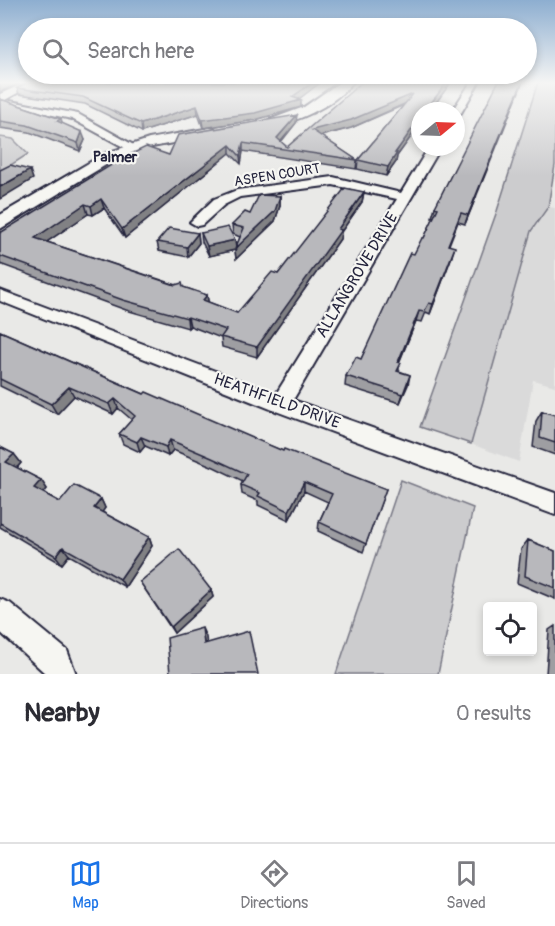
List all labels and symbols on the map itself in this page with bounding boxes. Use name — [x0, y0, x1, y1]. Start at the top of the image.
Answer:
north arrow — [411, 102, 465, 156]
district label: Palmer — [93, 148, 138, 167]
street label: ASPEN COURT — [233, 160, 322, 190]
street label: ALLANGROVE DRIVE — [312, 209, 402, 341]
street label: HEATHFIELD DRIVE — [211, 369, 343, 433]

